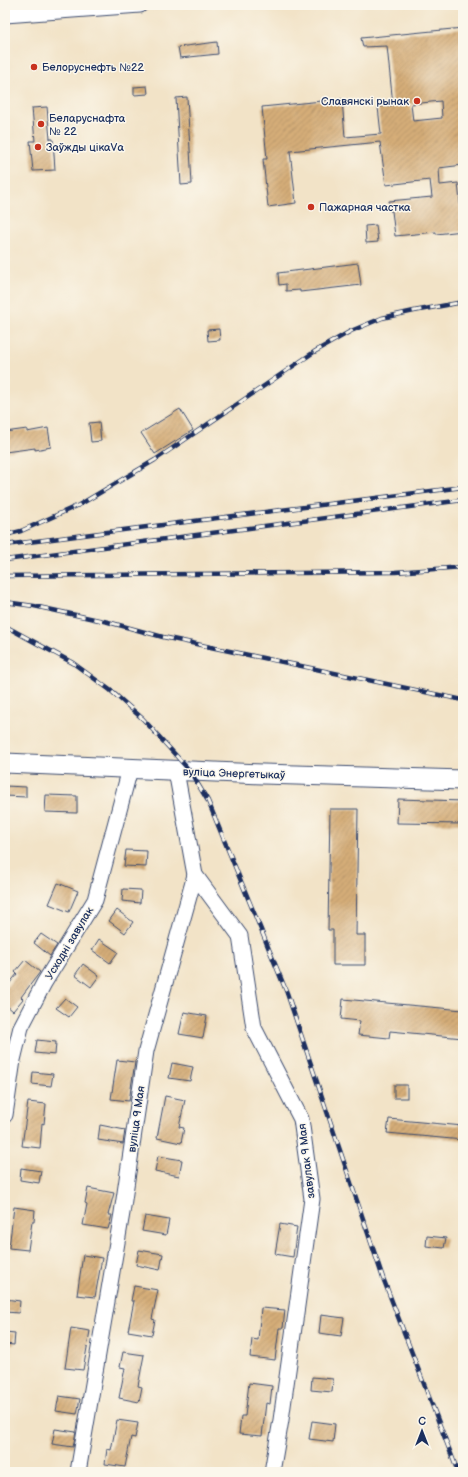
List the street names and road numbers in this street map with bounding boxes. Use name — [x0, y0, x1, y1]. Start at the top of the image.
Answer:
street label: вуліца Энергетыкаў — [183, 765, 285, 782]
street label: Усходні завулак — [43, 904, 96, 982]
street label: вуліца 9 Мая — [125, 1085, 148, 1153]
street label: завулак 9 Мая — [295, 1123, 318, 1199]

